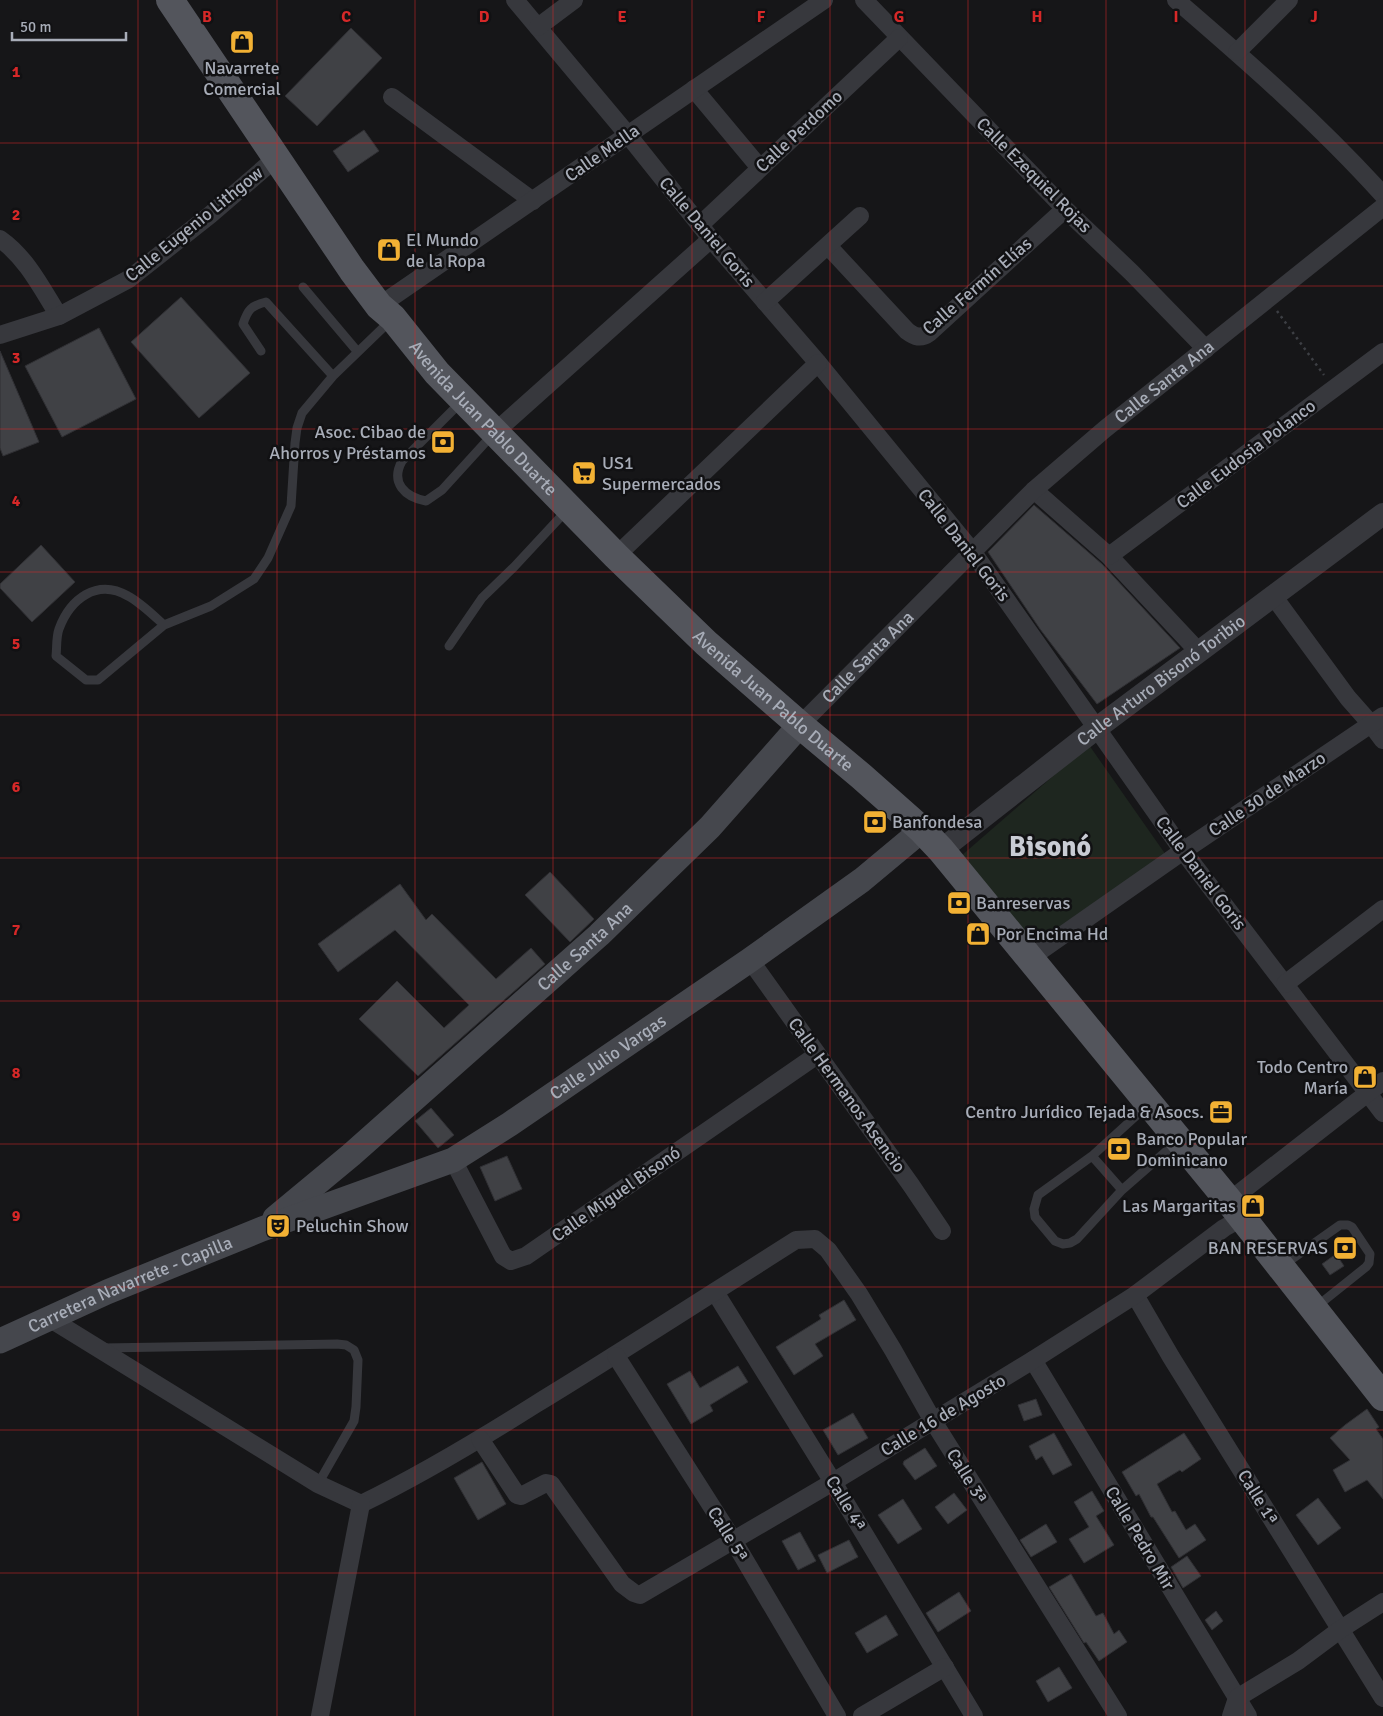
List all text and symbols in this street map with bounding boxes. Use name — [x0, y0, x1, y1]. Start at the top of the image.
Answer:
text: B — [202, 7, 212, 27]
text: C — [341, 7, 351, 27]
text: D — [479, 7, 490, 27]
text: E — [617, 7, 627, 27]
text: F — [757, 7, 766, 27]
text: G — [894, 7, 904, 27]
text: H — [1032, 7, 1042, 27]
text: I — [1173, 7, 1179, 27]
text: J — [1310, 7, 1318, 27]
scale bar — [12, 10, 126, 42]
text: 50 m — [20, 18, 51, 36]
shop icon: Navarrete Comercial — [229, 29, 255, 55]
place label: Navarrete Comercial — [203, 57, 281, 100]
text: 1 — [12, 62, 21, 82]
street label: Calle Perdomo — [751, 85, 847, 177]
street label: Calle Ezequiel Rojas — [972, 113, 1096, 237]
street label: Calle Mella — [560, 119, 644, 187]
street label: Calle Eugenio Lithgow — [121, 162, 267, 286]
street label: Calle Daniel Goris — [654, 172, 760, 292]
text: 2 — [12, 205, 20, 225]
place label: El Mundo de la Ropa — [406, 229, 486, 272]
street label: Calle Fermín Elías — [918, 232, 1036, 340]
shop icon: El Mundo de la Ropa — [376, 237, 402, 263]
street label: Calle Santa Ana — [1110, 335, 1219, 428]
street label: Avenida Juan Pablo Duarte — [404, 336, 562, 500]
text: 3 — [12, 348, 20, 368]
street label: Calle Eudosia Polanco — [1172, 394, 1320, 514]
place label: Asoc. Cibao de Ahorros y Préstamos — [269, 421, 426, 464]
bank icon: Asoc. Cibao de Ahorros y Préstamos — [430, 429, 456, 455]
place label: US1 Supermercados — [602, 452, 721, 495]
supermarket icon: US1 Supermercados — [571, 460, 597, 486]
street label: Calle Daniel Goris — [913, 484, 1015, 606]
text: 4 — [12, 491, 21, 511]
street label: Calle Santa Ana — [817, 606, 918, 708]
street label: Calle Arturo Bisonó Toribio — [1072, 610, 1250, 751]
street label: Avenida Juan Pablo Duarte — [688, 625, 858, 776]
text: 5 — [12, 634, 20, 654]
street label: Calle 30 de Marzo — [1204, 747, 1330, 841]
text: 6 — [12, 777, 21, 797]
bank icon: Banfondesa — [862, 809, 888, 835]
place label: Banfondesa — [892, 811, 982, 833]
street label: Calle Daniel Goris — [1151, 812, 1251, 935]
district label: Bisonó — [1009, 830, 1091, 864]
bank icon: Banreservas — [946, 890, 972, 916]
place label: Banreservas — [976, 892, 1070, 914]
street label: Calle Santa Ana — [533, 897, 637, 996]
text: 7 — [12, 920, 21, 940]
shop icon: Por Encima Hd — [965, 921, 991, 947]
place label: Por Encima Hd — [996, 923, 1108, 945]
street label: Calle Julio Vargas — [545, 1010, 670, 1105]
street label: Calle Hermanos Asencio — [783, 1013, 911, 1177]
place label: Todo Centro María — [1257, 1056, 1348, 1099]
text: 8 — [12, 1063, 21, 1083]
shop icon: Todo Centro María — [1352, 1064, 1378, 1090]
office icon: Centro Jurídico Tejada & Asocs. — [1208, 1099, 1234, 1125]
place label: Centro Jurídico Tejada & Asocs. — [965, 1101, 1204, 1123]
place label: Banco Popular Dominicano — [1136, 1128, 1247, 1171]
bank icon: Banco Popular Dominicano — [1106, 1136, 1132, 1162]
street label: Calle Miguel Bisonó — [547, 1141, 685, 1247]
shop icon: Las Margaritas — [1240, 1193, 1266, 1219]
place label: Las Margaritas — [1122, 1195, 1236, 1217]
text: 9 — [12, 1206, 21, 1226]
theatre icon: Peluchin Show — [265, 1213, 291, 1239]
place label: Peluchin Show — [296, 1215, 409, 1237]
street label: Carretera Navarrete - Capilla — [24, 1231, 236, 1338]
bank icon: BAN RESERVAS — [1332, 1235, 1358, 1261]
place label: BAN RESERVAS — [1208, 1237, 1328, 1259]
street label: Calle 16 de Agosto — [876, 1369, 1010, 1461]
street label: Calle 3ª — [942, 1445, 992, 1507]
street label: Calle 1ª — [1233, 1466, 1283, 1528]
street label: Calle 4ª — [821, 1471, 871, 1535]
street label: Calle Pedro Mir — [1100, 1482, 1180, 1594]
street label: Calle 5ª — [703, 1503, 753, 1565]

